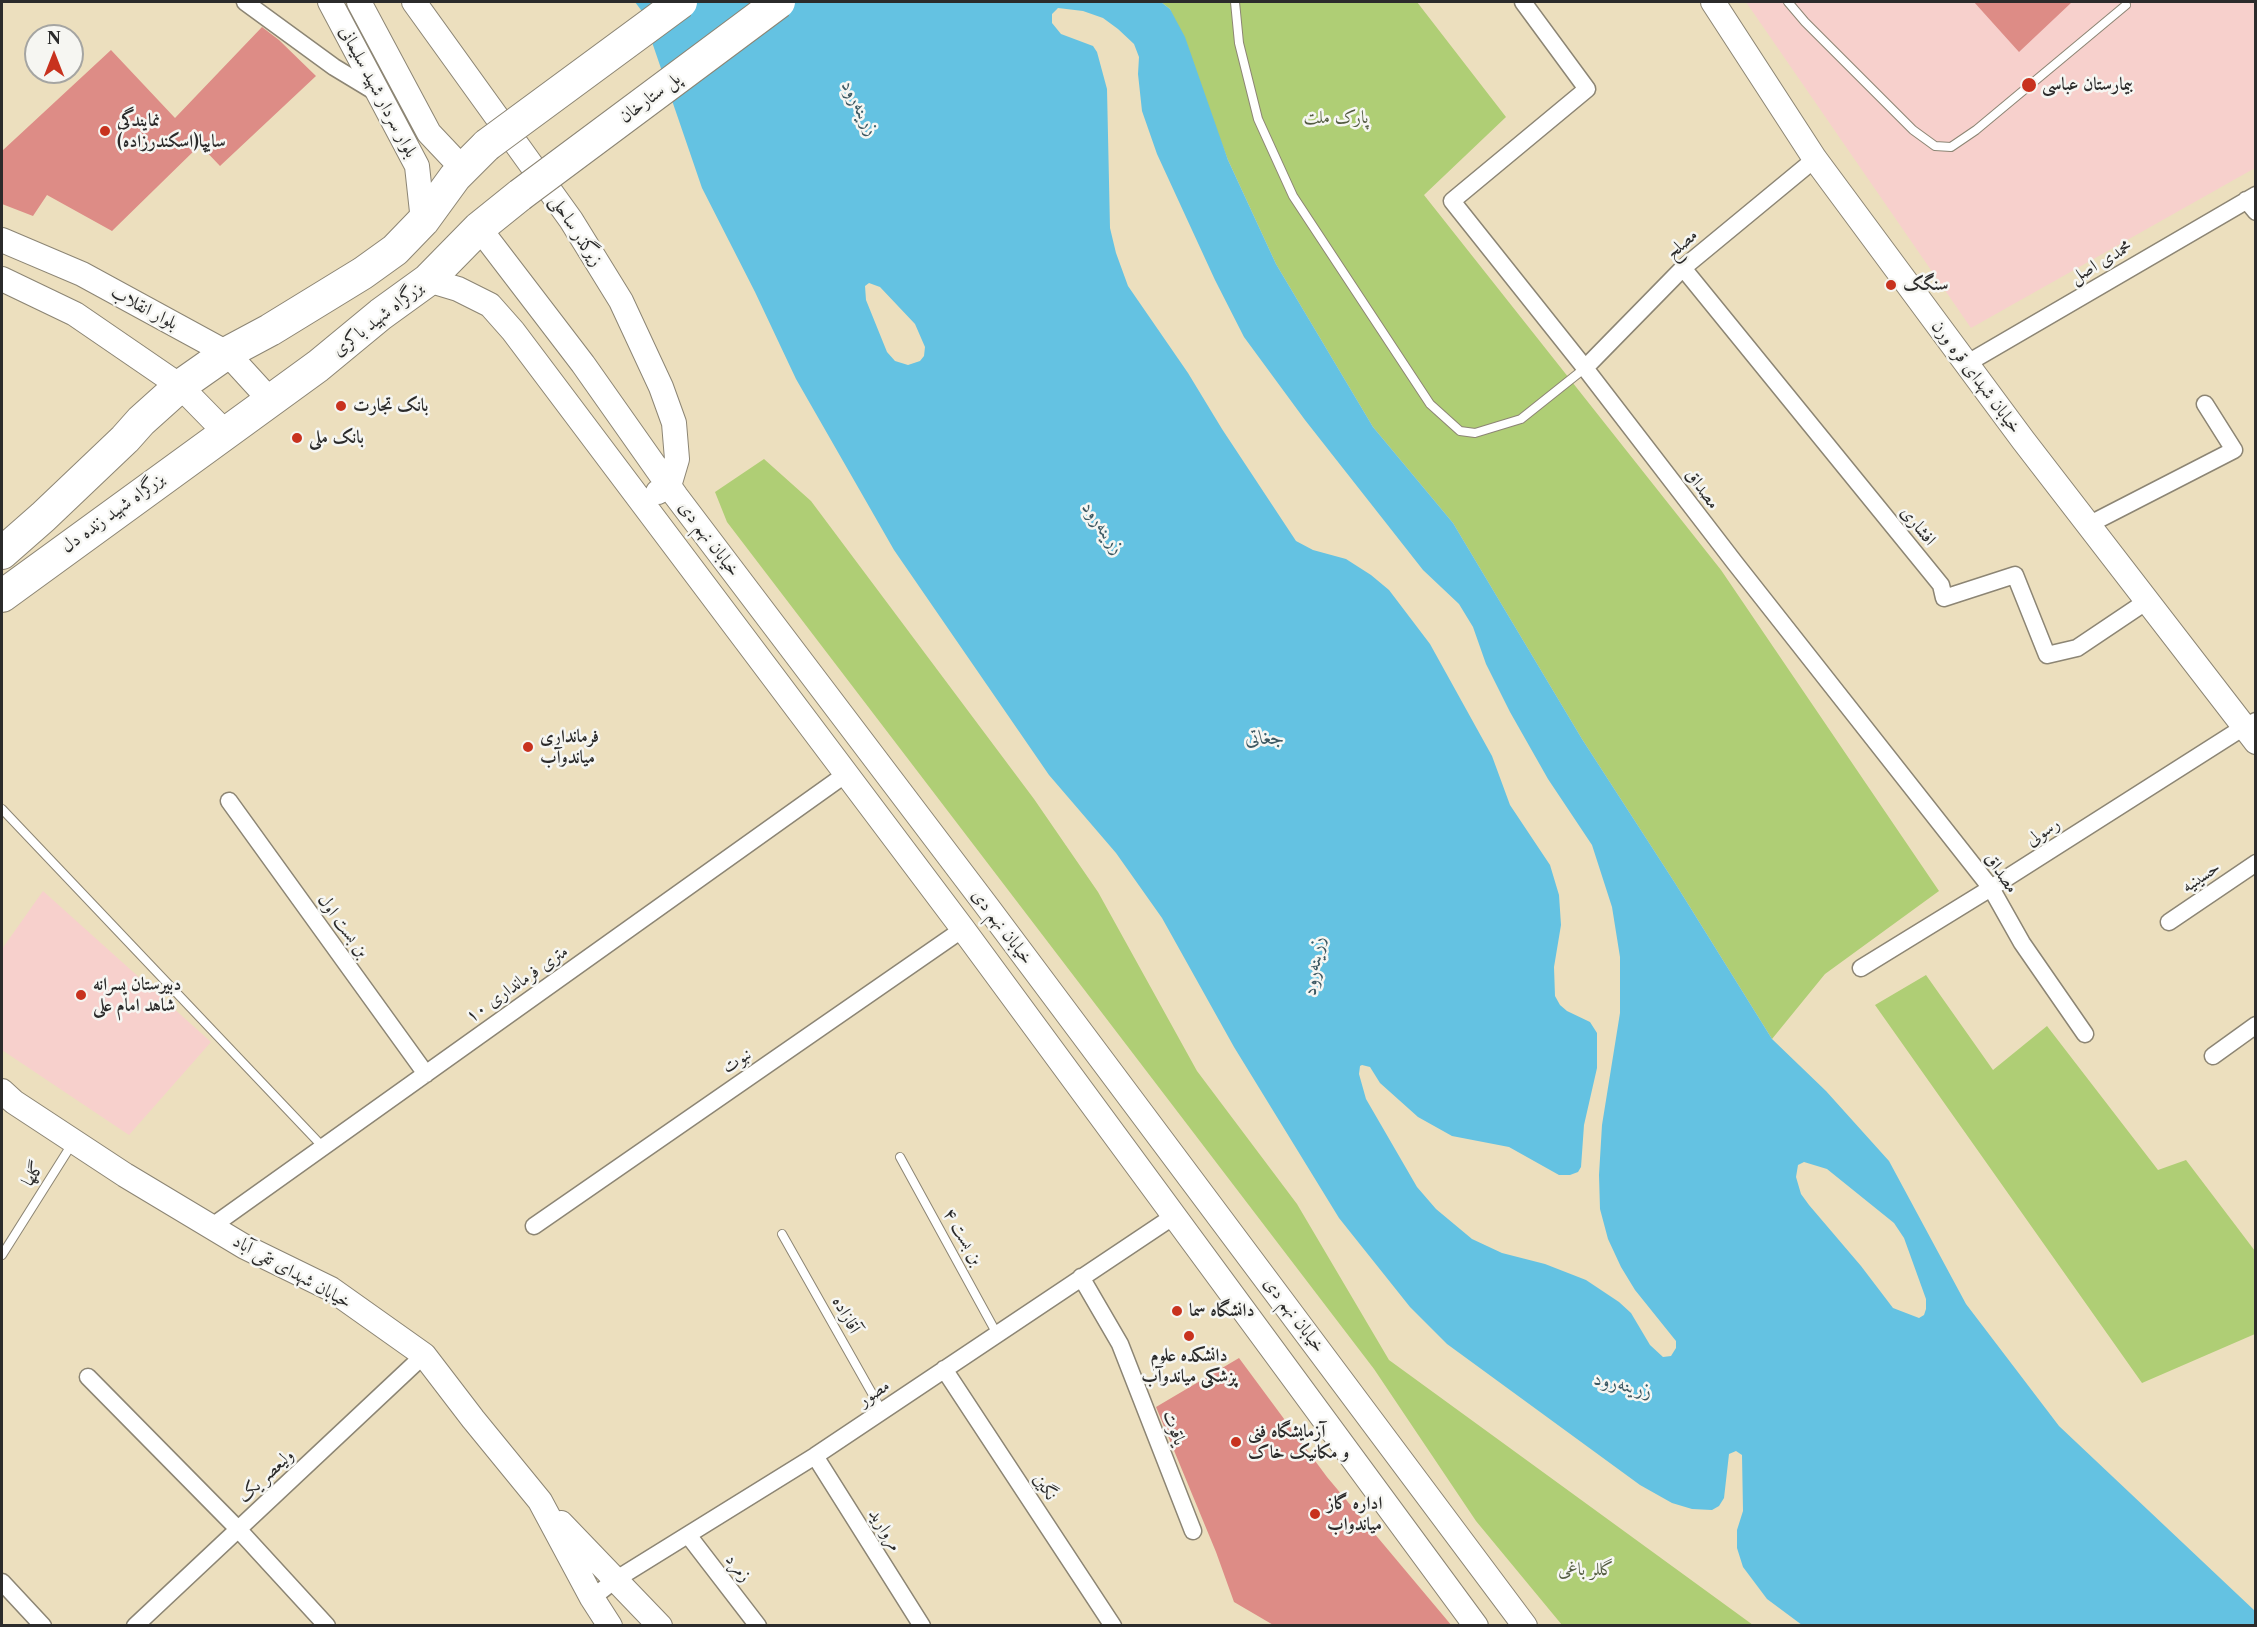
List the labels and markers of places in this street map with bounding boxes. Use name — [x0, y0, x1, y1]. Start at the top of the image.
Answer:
place label: بیمارستان عباسی — [2042, 74, 2133, 96]
marker: بیمارستان عباسی — [2020, 76, 2038, 94]
place label: نمایندگی سایپا(اسکندرزاده) — [117, 110, 226, 152]
marker: نمایندگی سایپا(اسکندرزاده) — [98, 124, 112, 138]
place label: سنگک — [1903, 274, 1949, 296]
marker: سنگک — [1884, 278, 1898, 292]
place label: بانک تجارت — [353, 395, 428, 417]
marker: بانک تجارت — [334, 399, 348, 413]
place label: بانک ملی — [309, 427, 364, 449]
marker: بانک ملی — [290, 431, 304, 445]
place label: فرمانداری میاندوآب — [540, 726, 599, 768]
marker: فرمانداری میاندوآب — [521, 740, 535, 754]
place label: دبیرستان پسرانه شاهد امام علی — [93, 974, 181, 1016]
marker: دبیرستان پسرانه شاهد امام علی — [74, 988, 88, 1002]
place label: دانشگاه سما — [1189, 1300, 1255, 1322]
marker: دانشگاه سما — [1170, 1304, 1184, 1318]
marker: دانشکده علوم پزشکی میاندوآب — [1182, 1329, 1196, 1343]
place label: دانشکده علوم پزشکی میاندوآب — [1141, 1345, 1237, 1388]
place label: آزمایشگاه فنی و مکانیک خاک — [1248, 1421, 1349, 1464]
marker: آزمایشگاه فنی و مکانیک خاک — [1229, 1435, 1243, 1449]
place label: اداره گاز میاندواب — [1327, 1493, 1382, 1536]
marker: اداره گاز میاندواب — [1308, 1507, 1322, 1521]

